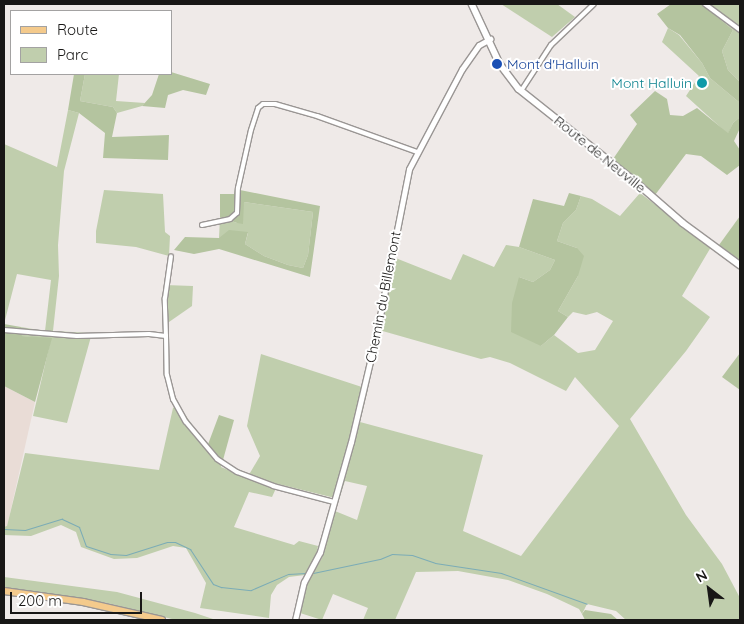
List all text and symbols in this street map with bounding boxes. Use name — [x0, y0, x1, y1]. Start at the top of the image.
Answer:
legend — [10, 10, 172, 75]
text: Route — [57, 20, 98, 39]
text: Parc — [57, 45, 88, 64]
place label: Mont d'Halluin — [507, 56, 599, 72]
marker: Mont d'Halluin — [491, 58, 503, 70]
place label: Mont Halluin — [611, 75, 692, 91]
marker: Mont Halluin — [696, 77, 708, 89]
street label: Route de Neuville — [551, 112, 649, 196]
street label: Chemin du Billemont — [362, 230, 404, 364]
north arrow — [684, 564, 734, 614]
text: N — [693, 566, 710, 586]
scale bar — [12, 582, 145, 614]
text: 200 m — [18, 591, 62, 610]

